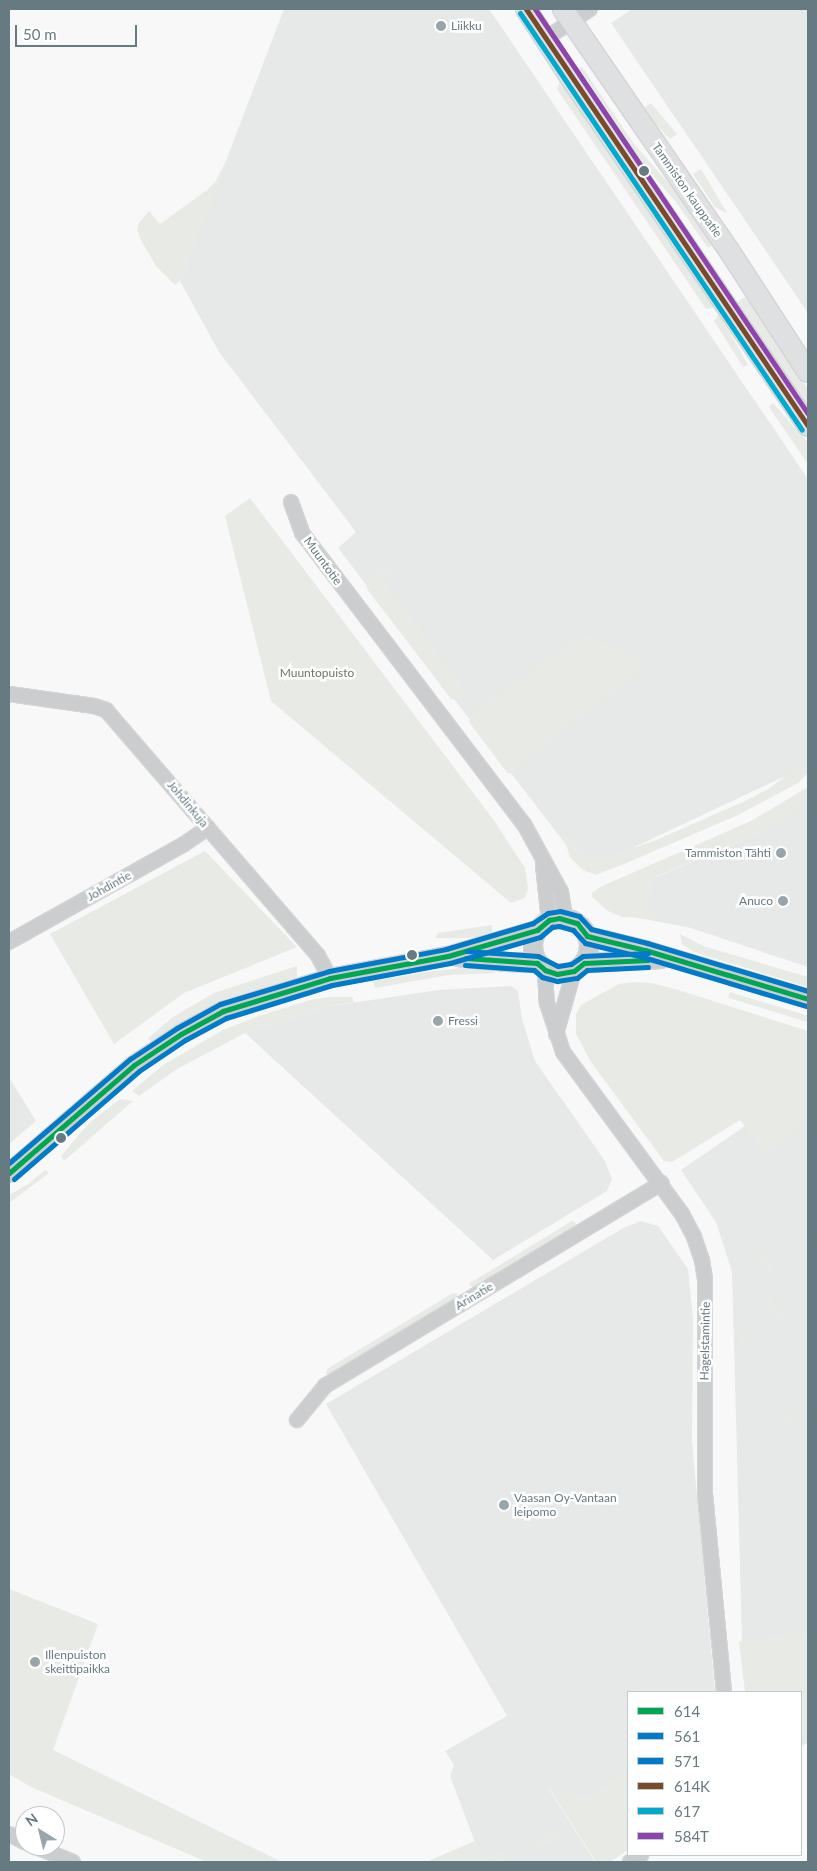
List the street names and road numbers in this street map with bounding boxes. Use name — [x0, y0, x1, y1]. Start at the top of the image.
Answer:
street label: Tammiston kauppatie — [649, 140, 725, 240]
street label: Muuntotie — [301, 534, 345, 588]
street label: Johdinkuja — [164, 778, 212, 830]
street label: Johdintie — [84, 868, 134, 904]
street label: Arinatie — [452, 1279, 496, 1313]
street label: Hagelstamintie — [697, 1301, 713, 1381]

